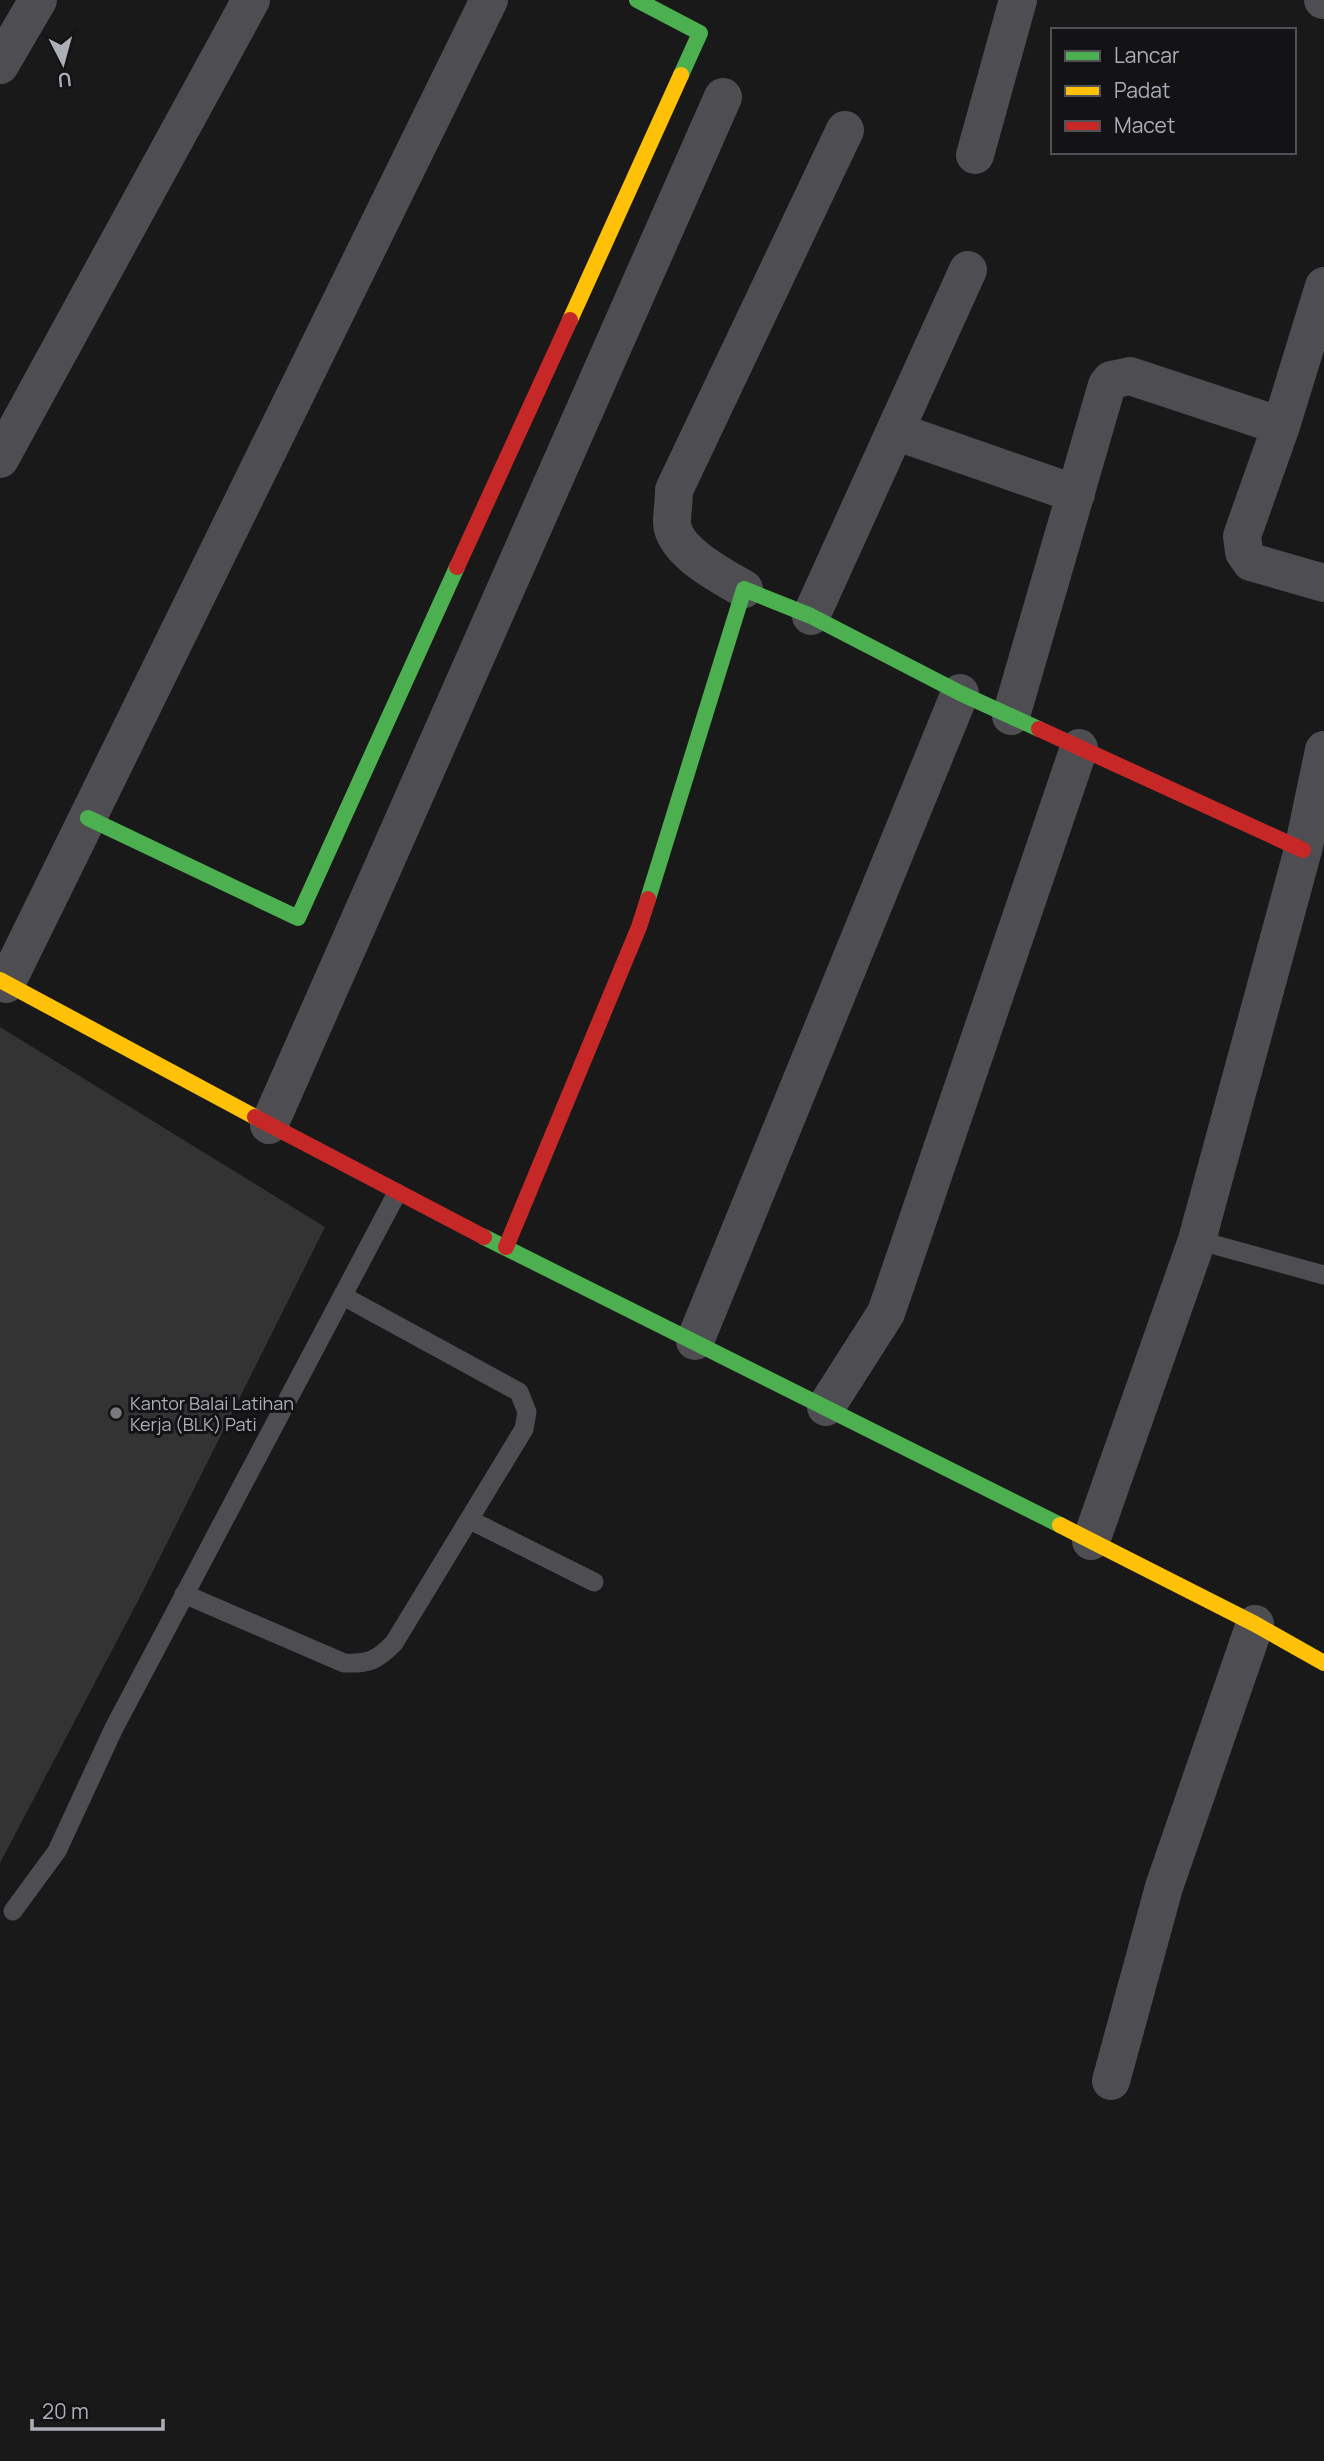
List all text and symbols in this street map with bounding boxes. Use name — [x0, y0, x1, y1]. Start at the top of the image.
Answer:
north arrow — [28, 28, 98, 98]
legend — [1051, 28, 1296, 154]
text: Lancar — [1114, 41, 1180, 69]
text: U — [57, 66, 73, 94]
text: Padat — [1114, 76, 1170, 104]
text: Macet — [1114, 111, 1175, 139]
place label: Kantor Balai Latihan Kerja (BLK) Pati — [130, 1391, 294, 1436]
marker: Kantor Balai Latihan Kerja (BLK) Pati — [108, 1405, 124, 1421]
scale bar — [32, 2388, 163, 2432]
text: 20 m — [42, 2397, 89, 2425]

